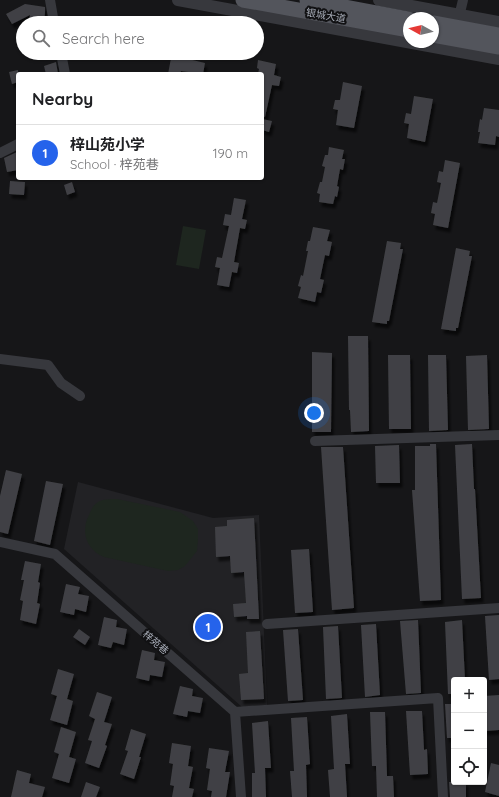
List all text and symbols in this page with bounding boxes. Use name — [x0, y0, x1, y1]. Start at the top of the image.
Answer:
street label: 银城大道 — [305, 6, 347, 25]
north arrow — [403, 12, 439, 48]
search box — [16, 16, 264, 60]
icon: search — [30, 27, 52, 49]
text: Search here — [62, 29, 145, 48]
text: Nearby — [32, 88, 93, 109]
text: 梓山苑小学 — [70, 135, 145, 154]
text: 1 — [42, 145, 48, 161]
text: 190 m — [213, 145, 248, 161]
text: School · 梓苑巷 — [70, 156, 159, 172]
your location — [304, 403, 324, 423]
pin: 1 — [195, 612, 221, 642]
street label: 梓苑巷 — [140, 628, 171, 657]
map controls — [451, 677, 487, 785]
button: + — [451, 677, 487, 713]
button: − — [451, 713, 487, 749]
button: locate — [451, 749, 487, 785]

